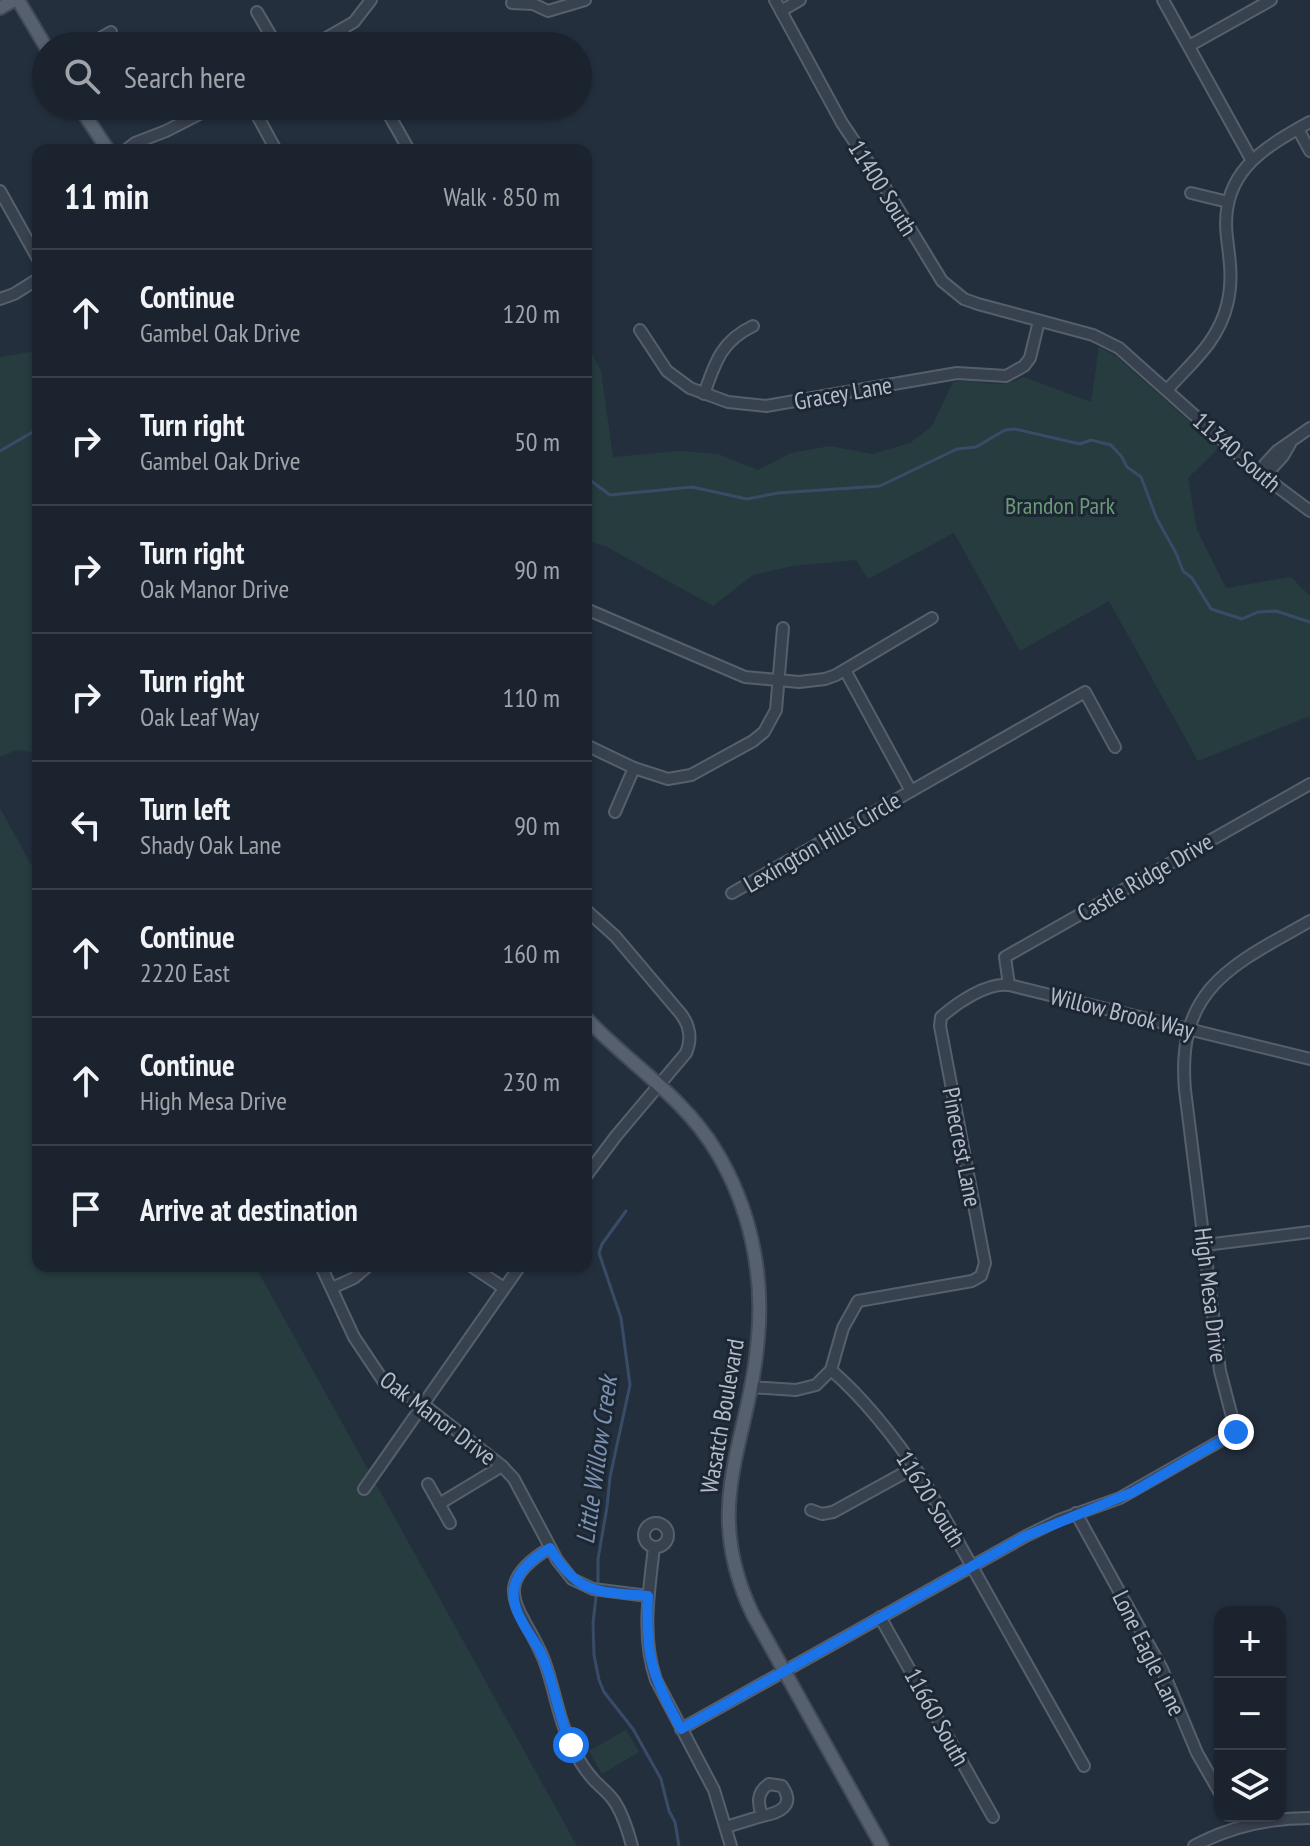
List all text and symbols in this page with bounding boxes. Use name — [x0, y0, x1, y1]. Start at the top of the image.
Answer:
search box — [32, 32, 592, 120]
icon: search — [60, 54, 104, 98]
text: Search here — [124, 57, 246, 96]
street label: 11400 South — [841, 134, 925, 242]
text: 11 min — [64, 174, 149, 218]
text: Walk · 850 m — [443, 180, 560, 213]
text: Continue — [140, 277, 235, 316]
icon: ahead — [64, 291, 108, 335]
text: 120 m — [502, 297, 560, 330]
text: Gambel Oak Drive — [140, 316, 301, 349]
street label: Gracey Lane — [792, 369, 894, 417]
text: Turn right — [140, 405, 244, 444]
street label: 11340 South — [1186, 405, 1288, 499]
icon: right — [64, 419, 108, 463]
text: 50 m — [514, 425, 560, 458]
text: Gambel Oak Drive — [140, 444, 301, 477]
park label: Brandon Park — [1005, 490, 1116, 521]
text: Turn right — [140, 533, 244, 572]
icon: right — [64, 547, 108, 591]
text: 90 m — [514, 553, 560, 586]
text: Oak Manor Drive — [140, 572, 289, 605]
text: Turn right — [140, 661, 244, 700]
icon: right — [64, 675, 108, 719]
text: 110 m — [502, 681, 560, 714]
text: Oak Leaf Way — [140, 700, 259, 733]
street label: Lexington Hills Circle — [738, 785, 906, 899]
text: Turn left — [140, 789, 230, 828]
icon: left — [64, 803, 108, 847]
text: 90 m — [514, 809, 560, 842]
street label: Castle Ridge Drive — [1072, 826, 1218, 928]
text: Shady Oak Lane — [140, 828, 281, 861]
text: Continue — [140, 917, 235, 956]
icon: ahead — [64, 931, 108, 975]
text: 160 m — [502, 937, 560, 970]
text: 2220 East — [140, 956, 230, 989]
street label: Willow Brook Way — [1047, 980, 1197, 1046]
text: Continue — [140, 1045, 235, 1084]
icon: ahead — [64, 1059, 108, 1103]
text: 230 m — [502, 1065, 560, 1098]
text: High Mesa Drive — [140, 1084, 287, 1117]
street label: Pinecrest Lane — [935, 1085, 989, 1209]
icon: arrive — [64, 1187, 108, 1231]
text: Arrive at destination — [140, 1190, 358, 1229]
street label: High Mesa Drive — [1187, 1226, 1235, 1364]
street label: Wasatch Boulevard — [693, 1336, 751, 1496]
street label: Oak Manor Drive — [374, 1364, 502, 1472]
water label: Little Willow Creek — [568, 1371, 625, 1546]
route end — [1218, 1414, 1254, 1450]
street label: 11620 South — [889, 1445, 973, 1553]
street label: Lone Eagle Lane — [1105, 1585, 1193, 1721]
map controls — [1214, 1606, 1286, 1822]
button: + — [1214, 1606, 1286, 1678]
street label: 11660 South — [897, 1663, 977, 1771]
button: − — [1214, 1678, 1286, 1750]
route start — [553, 1727, 589, 1763]
button: layers — [1214, 1750, 1286, 1822]

